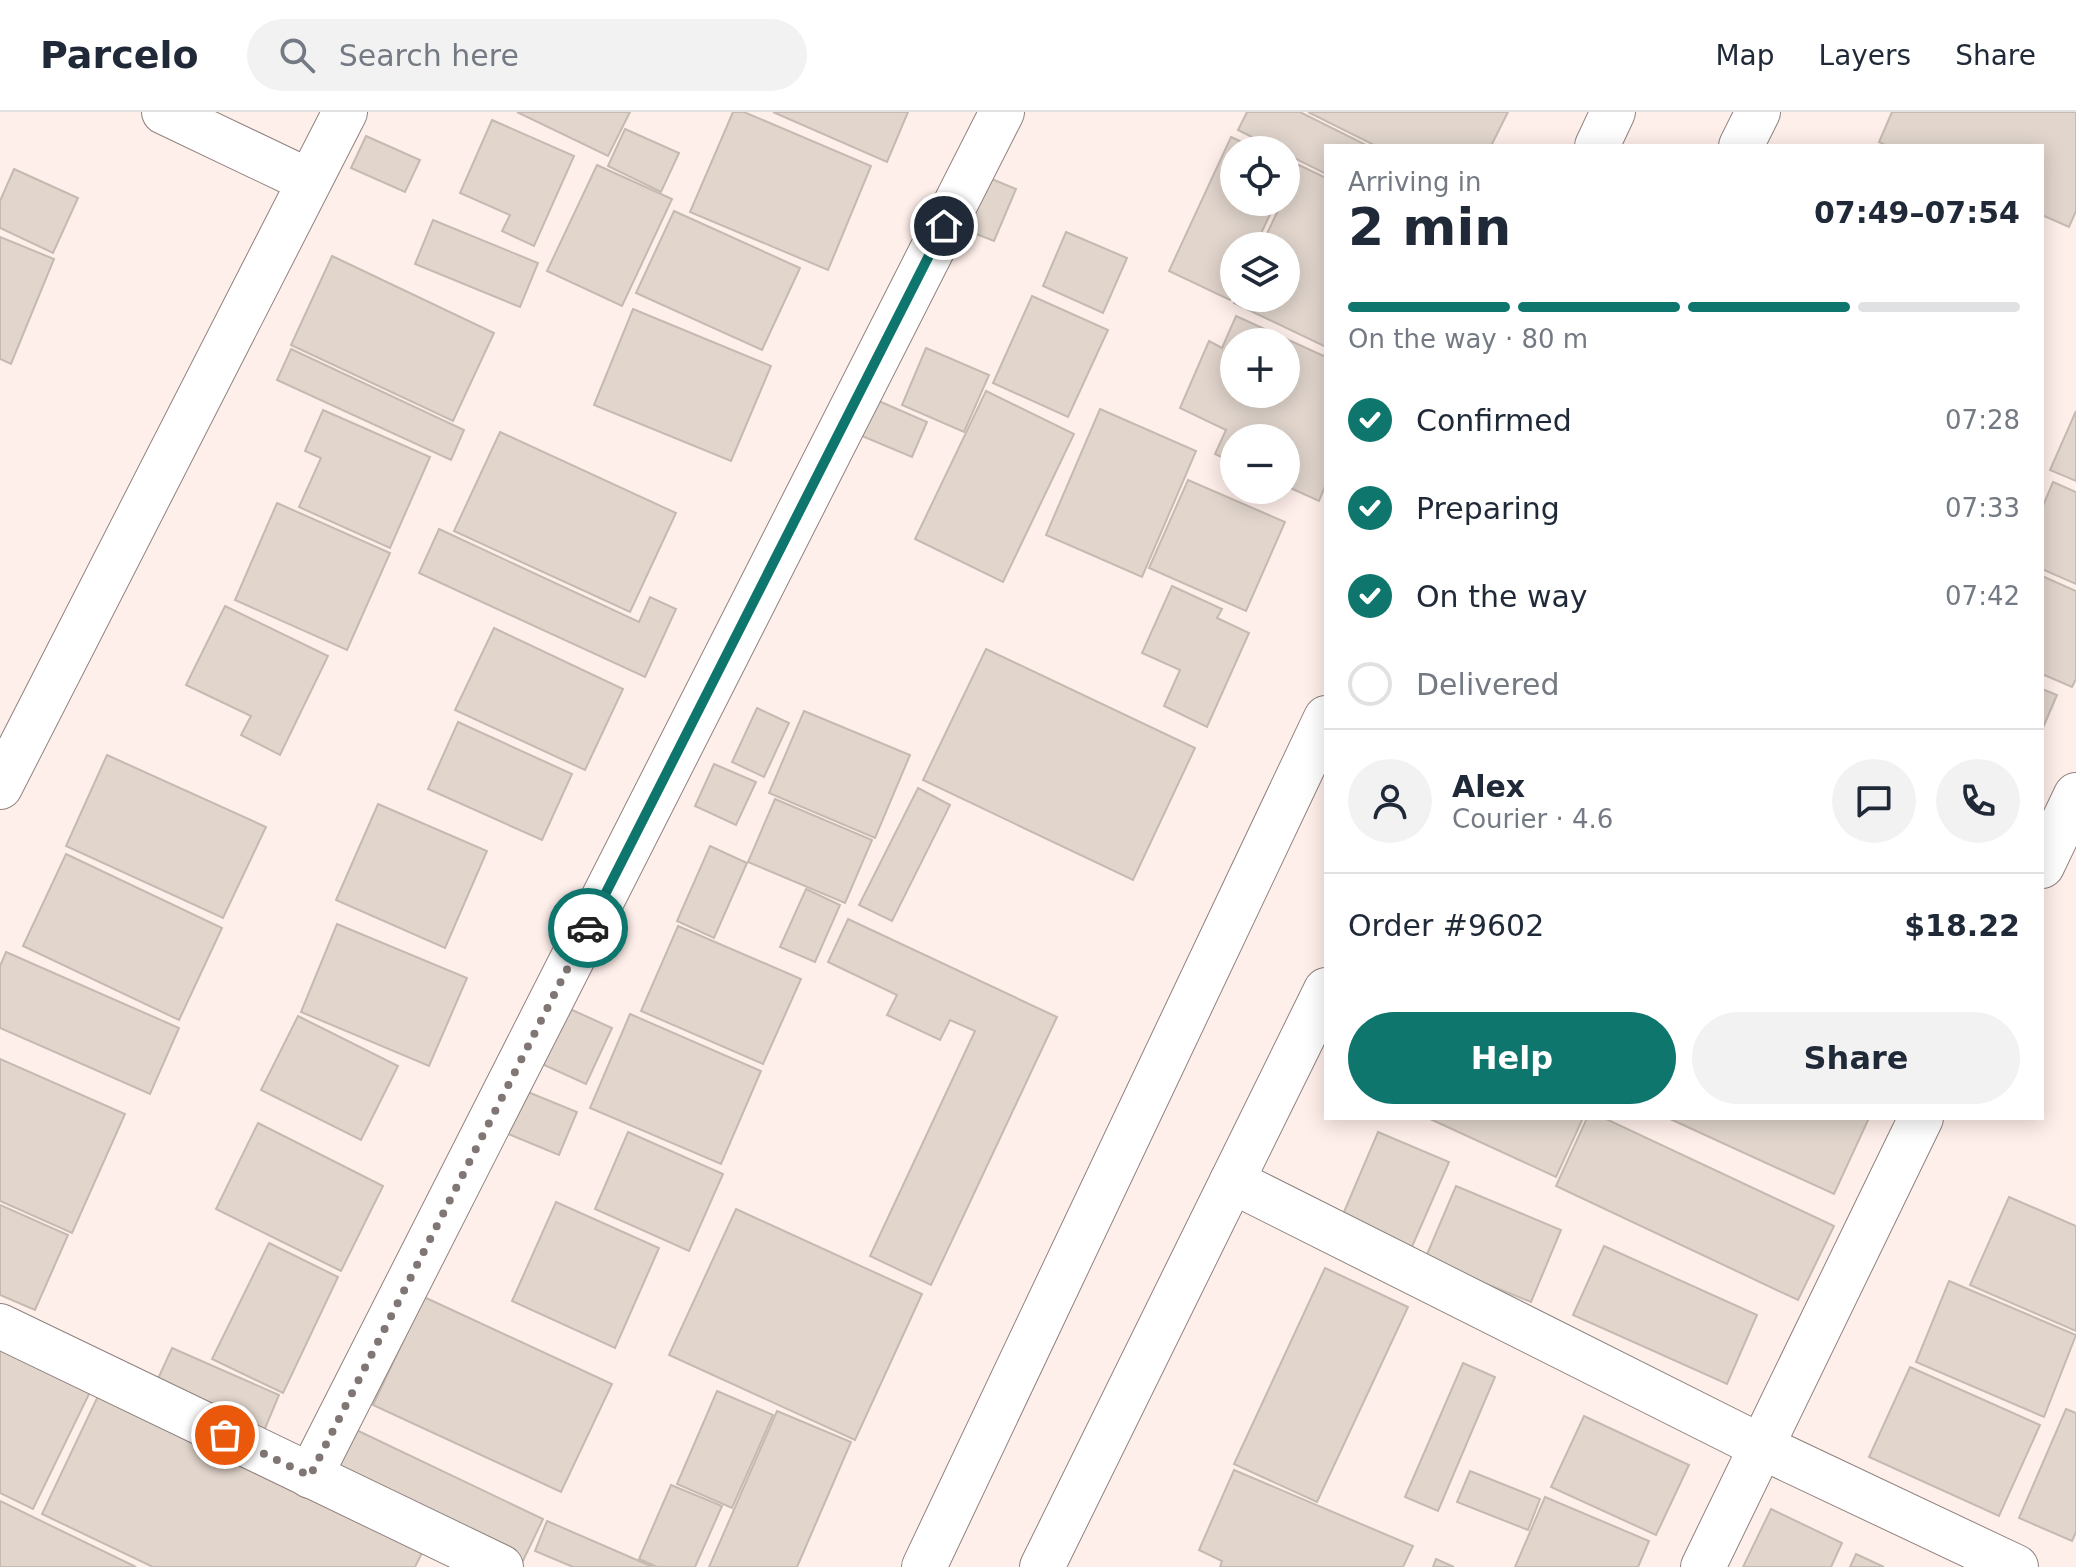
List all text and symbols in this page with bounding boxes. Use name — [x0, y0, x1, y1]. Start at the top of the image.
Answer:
search box — [247, 19, 807, 91]
text: Parcelo — [40, 33, 199, 77]
icon: search — [275, 33, 319, 77]
text: Search here — [339, 38, 519, 73]
text: Map — [1715, 39, 1775, 72]
text: Layers — [1819, 39, 1911, 72]
text: Share — [1955, 39, 2036, 72]
map controls — [1220, 136, 1300, 504]
button: locate — [1220, 136, 1300, 216]
text: Arriving in — [1348, 167, 1482, 197]
pin — [910, 192, 978, 260]
text: 07:49–07:54 — [1814, 195, 2020, 230]
text: 2 min — [1348, 197, 1511, 257]
icon: home — [922, 204, 966, 248]
button: layers — [1220, 232, 1300, 312]
text: On the way · 80 m — [1348, 324, 1588, 354]
button: + — [1220, 328, 1300, 408]
icon: check — [1348, 398, 1392, 442]
text: Confirmed — [1416, 403, 1572, 438]
text: 07:28 — [1945, 405, 2020, 435]
button: − — [1220, 424, 1300, 504]
icon: check — [1348, 486, 1392, 530]
text: Preparing — [1416, 491, 1560, 526]
text: 07:33 — [1945, 493, 2020, 523]
icon: check — [1348, 574, 1392, 618]
text: On the way — [1416, 579, 1588, 614]
text: 07:42 — [1945, 581, 2020, 611]
text: Delivered — [1416, 667, 1560, 702]
button: person — [1348, 759, 1432, 843]
button: chat — [1832, 759, 1916, 843]
button: phone — [1936, 759, 2020, 843]
text: Alex — [1452, 769, 1525, 804]
text: Courier · 4.6 — [1452, 804, 1613, 834]
courier — [548, 888, 628, 968]
icon: car — [566, 906, 610, 950]
text: Order #9602 — [1348, 908, 1544, 943]
text: $18.22 — [1904, 908, 2020, 943]
button: Help — [1348, 1012, 1676, 1104]
button: Share — [1692, 1012, 2020, 1104]
pin — [191, 1401, 259, 1469]
icon: bag — [203, 1413, 247, 1457]

